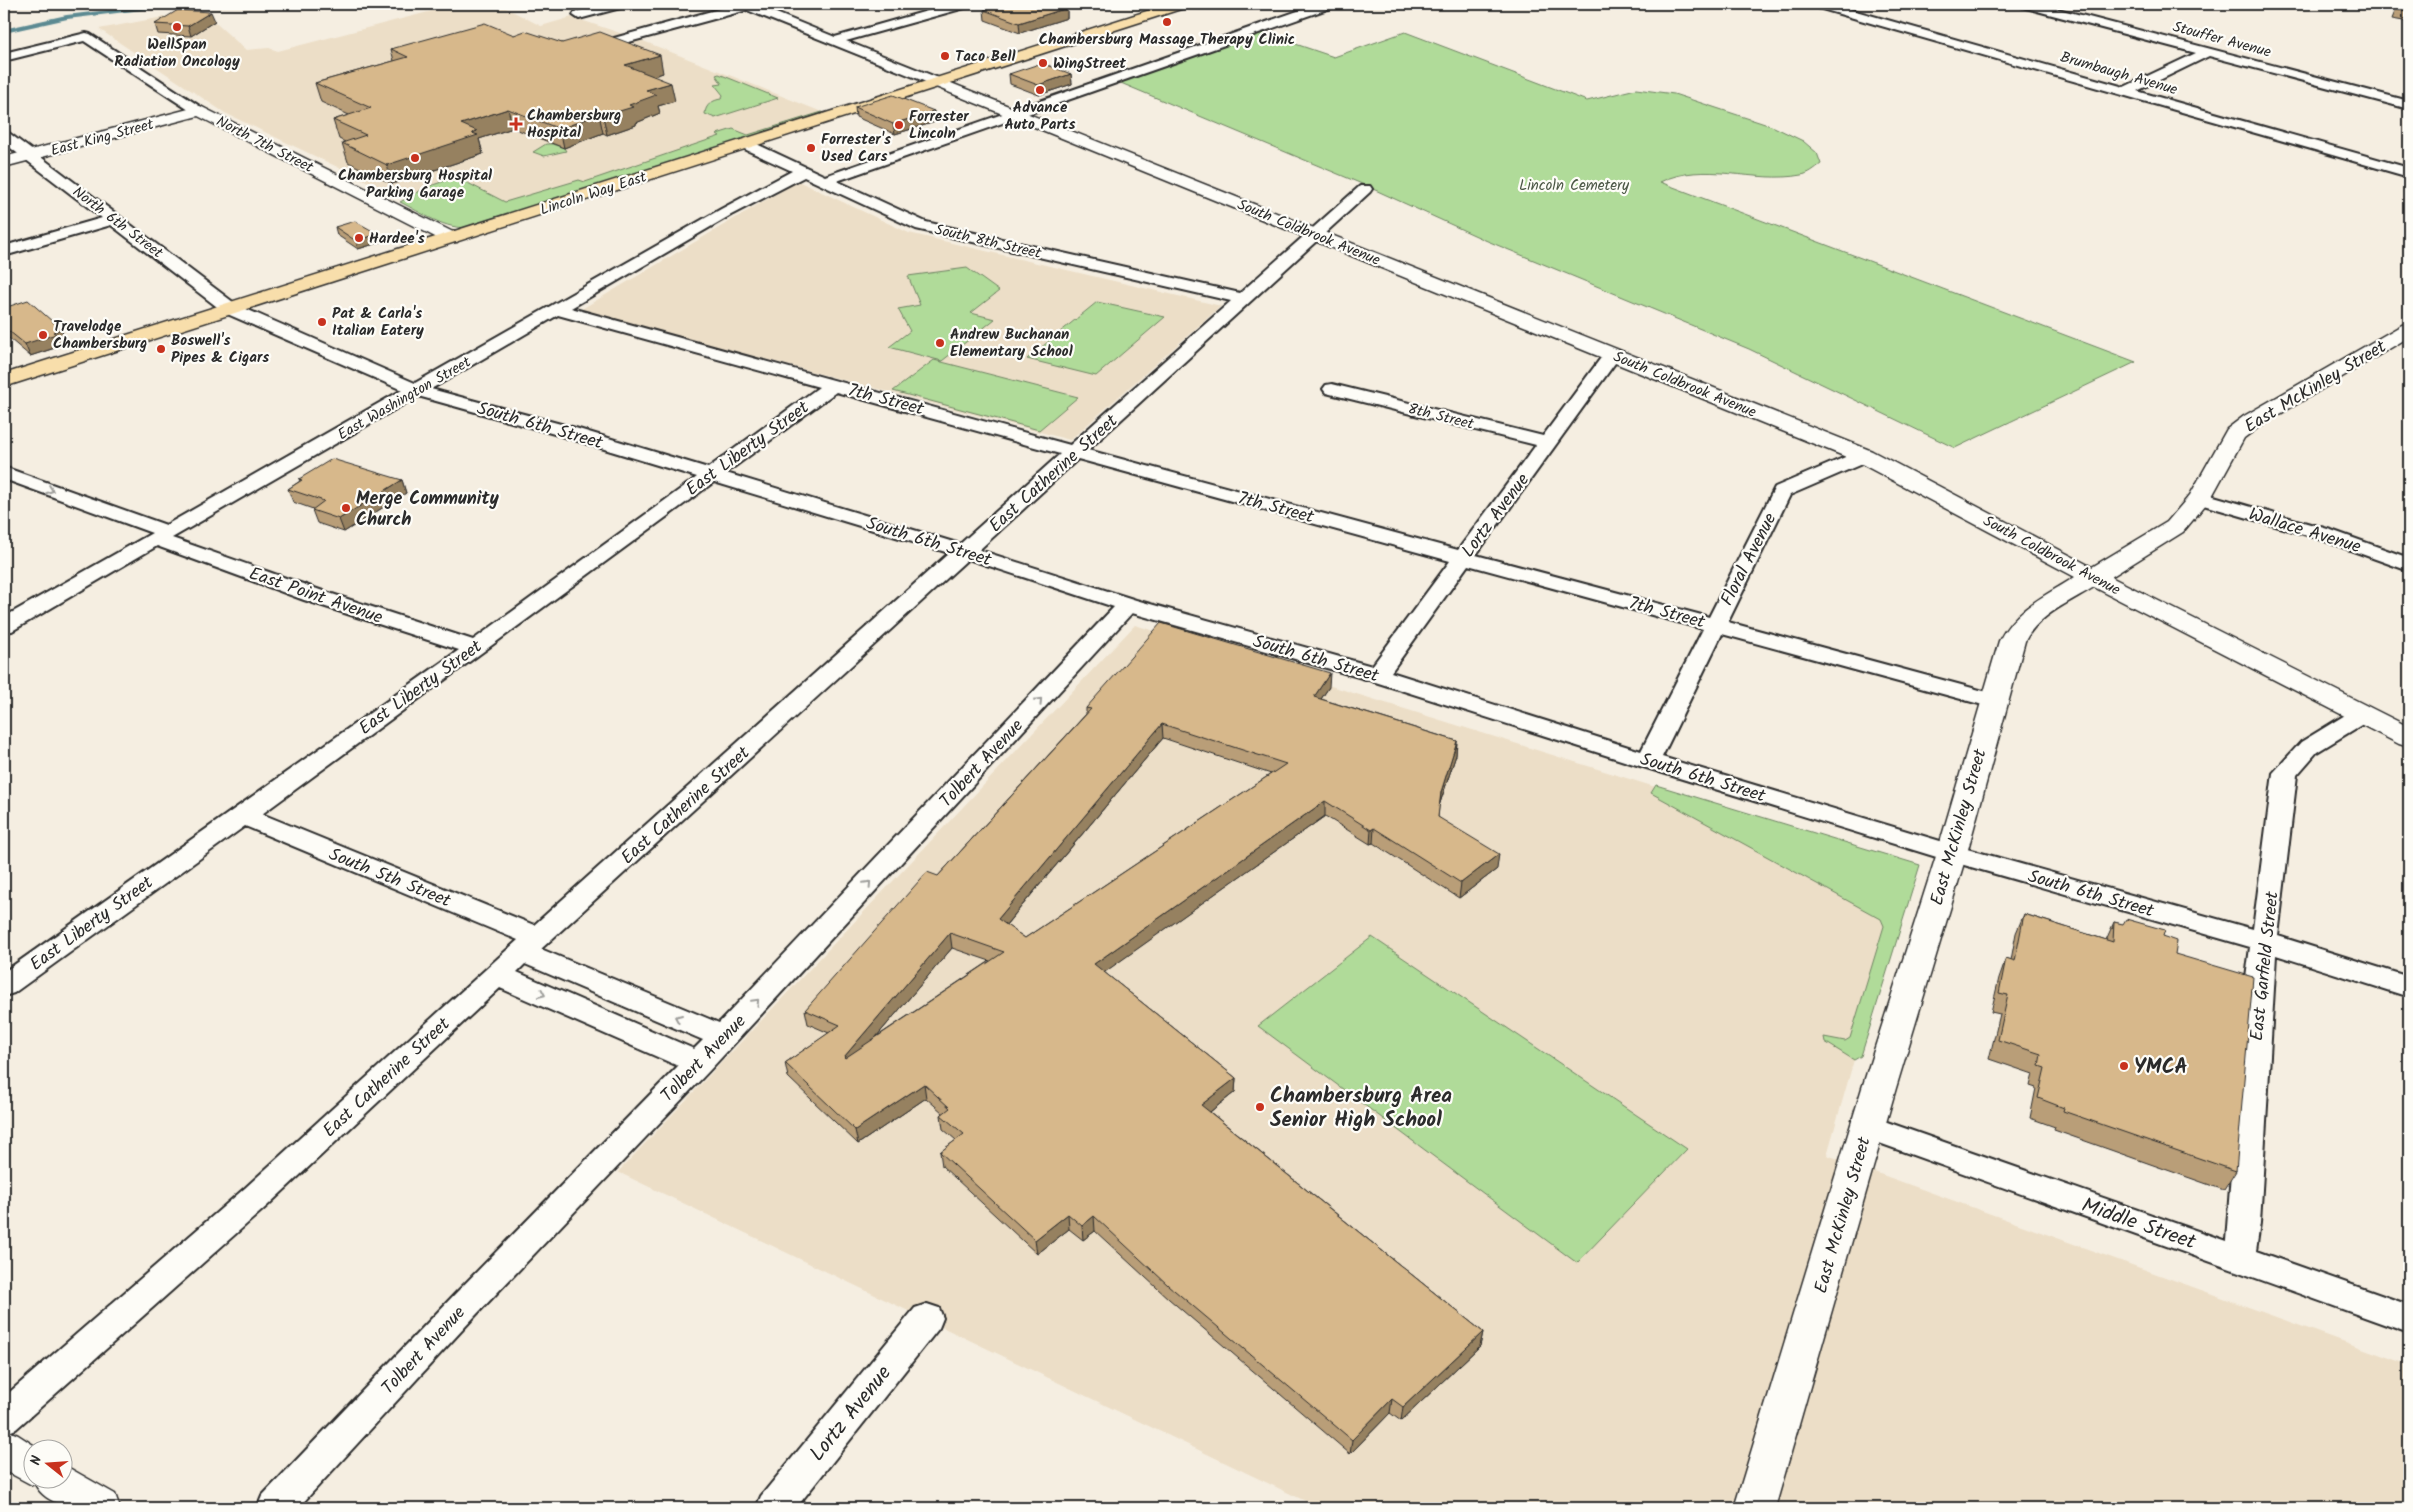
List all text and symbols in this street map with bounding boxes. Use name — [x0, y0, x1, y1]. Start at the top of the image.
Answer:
street label: Stouffer Avenue — [2170, 15, 2274, 65]
marker: Chambersburg Massage Therapy Clinic — [1161, 16, 1173, 28]
marker: WellSpan Radiation Oncology — [171, 21, 183, 33]
place label: Chambersburg Massage Therapy Clinic — [1039, 28, 1295, 52]
place label: WellSpan Radiation Oncology — [114, 33, 240, 74]
place label: Taco Bell — [955, 45, 1015, 69]
street label: Brumbaugh Avenue — [2057, 46, 2180, 102]
marker: Taco Bell — [939, 50, 951, 62]
place label: WingStreet — [1053, 52, 1126, 76]
marker: WingStreet — [1037, 57, 1049, 69]
marker: Advance Auto Parts — [1034, 84, 1046, 96]
place label: Advance Auto Parts — [1004, 96, 1076, 137]
place label: Chambersburg Hospital — [527, 104, 621, 145]
place label: Forrester Lincoln — [909, 105, 969, 146]
street label: North 7th Street — [212, 110, 318, 180]
street label: East King Street — [48, 113, 157, 163]
marker: Chambersburg Hospital — [509, 117, 523, 131]
marker: Forrester Lincoln — [893, 119, 905, 131]
place label: Forrester's Used Cars — [821, 128, 891, 169]
marker: Forrester's Used Cars — [805, 142, 817, 154]
marker: Chambersburg Hospital Parking Garage — [409, 152, 421, 164]
place label: Chambersburg Hospital Parking Garage — [338, 164, 492, 205]
street label: Lincoln Way East — [537, 165, 650, 222]
park label: Lincoln Cemetery — [1519, 174, 1630, 198]
street label: North 6th Street — [67, 181, 168, 265]
street label: South Coldbrook Avenue — [1233, 193, 1384, 273]
street label: South 8th Street — [932, 218, 1044, 266]
place label: Hardee's — [369, 227, 425, 251]
marker: Hardee's — [353, 232, 365, 244]
place label: Pat & Carla's Italian Eatery — [332, 302, 424, 343]
place label: Travelodge Chambersburg — [53, 315, 147, 356]
marker: Pat & Carla's Italian Eatery — [316, 316, 328, 328]
place label: Andrew Buchanan Elementary School — [950, 323, 1073, 364]
marker: Travelodge Chambersburg — [37, 329, 49, 341]
place label: Boswell's Pipes & Cigars — [171, 329, 269, 370]
street label: East McKinley Street — [2239, 333, 2393, 441]
marker: Andrew Buchanan Elementary School — [934, 337, 946, 349]
marker: Boswell's Pipes & Cigars — [155, 343, 167, 355]
street label: South Coldbrook Avenue — [1609, 345, 1760, 425]
street label: East Washington Street — [333, 351, 476, 447]
street label: 7th Street — [844, 376, 928, 425]
street label: East Liberty Street — [680, 394, 817, 504]
street label: South 6th Street — [473, 395, 607, 459]
street label: 8th Street — [1405, 397, 1476, 437]
street label: East Catherine Street — [983, 407, 1126, 540]
street label: Lortz Avenue — [1455, 468, 1538, 564]
one-way arrow — [45, 484, 53, 494]
street label: 7th Street — [1234, 484, 1318, 533]
place label: Merge Community Church — [356, 485, 500, 535]
street label: Wallace Avenue — [2245, 501, 2364, 562]
marker: Merge Community Church — [340, 502, 352, 514]
street label: Floral Avenue — [1713, 508, 1785, 611]
street label: South 6th Street — [862, 510, 996, 576]
street label: South Coldbrook Avenue — [1979, 510, 2125, 602]
street label: East Point Avenue — [245, 560, 386, 633]
street label: 7th Street — [1625, 589, 1709, 638]
street label: South 6th Street — [1249, 628, 1383, 692]
street label: East Liberty Street — [353, 633, 490, 743]
one-way arrow — [1033, 698, 1042, 707]
street label: Tolbert Avenue — [933, 713, 1031, 815]
street label: East Catherine Street — [615, 739, 758, 872]
street label: East McKinley Street — [1923, 745, 1996, 909]
street label: South 6th Street — [1636, 746, 1770, 812]
street label: South 5th Street — [324, 841, 456, 916]
street label: South 6th Street — [2024, 863, 2158, 927]
street label: East Liberty Street — [24, 869, 161, 979]
one-way arrow — [862, 880, 871, 889]
street label: East Garfield Street — [2243, 889, 2288, 1042]
one-way arrow — [537, 988, 546, 999]
one-way arrow — [750, 999, 759, 1008]
street label: Tolbert Avenue — [654, 1008, 754, 1110]
street label: East Catherine Street — [317, 1010, 458, 1145]
one-way arrow — [674, 1014, 683, 1025]
place label: YMCA — [2134, 1051, 2188, 1084]
marker: YMCA — [2118, 1060, 2130, 1072]
place label: Chambersburg Area Senior High School — [1270, 1080, 1452, 1137]
marker: Chambersburg Area Senior High School — [1254, 1101, 1266, 1113]
street label: East McKinley Street — [1807, 1133, 1880, 1297]
street label: Middle Street — [2077, 1189, 2201, 1260]
street label: Tolbert Avenue — [375, 1300, 473, 1402]
street label: Lortz Avenue — [802, 1358, 901, 1469]
north arrow — [22, 1440, 72, 1490]
text: N — [25, 1453, 48, 1468]

